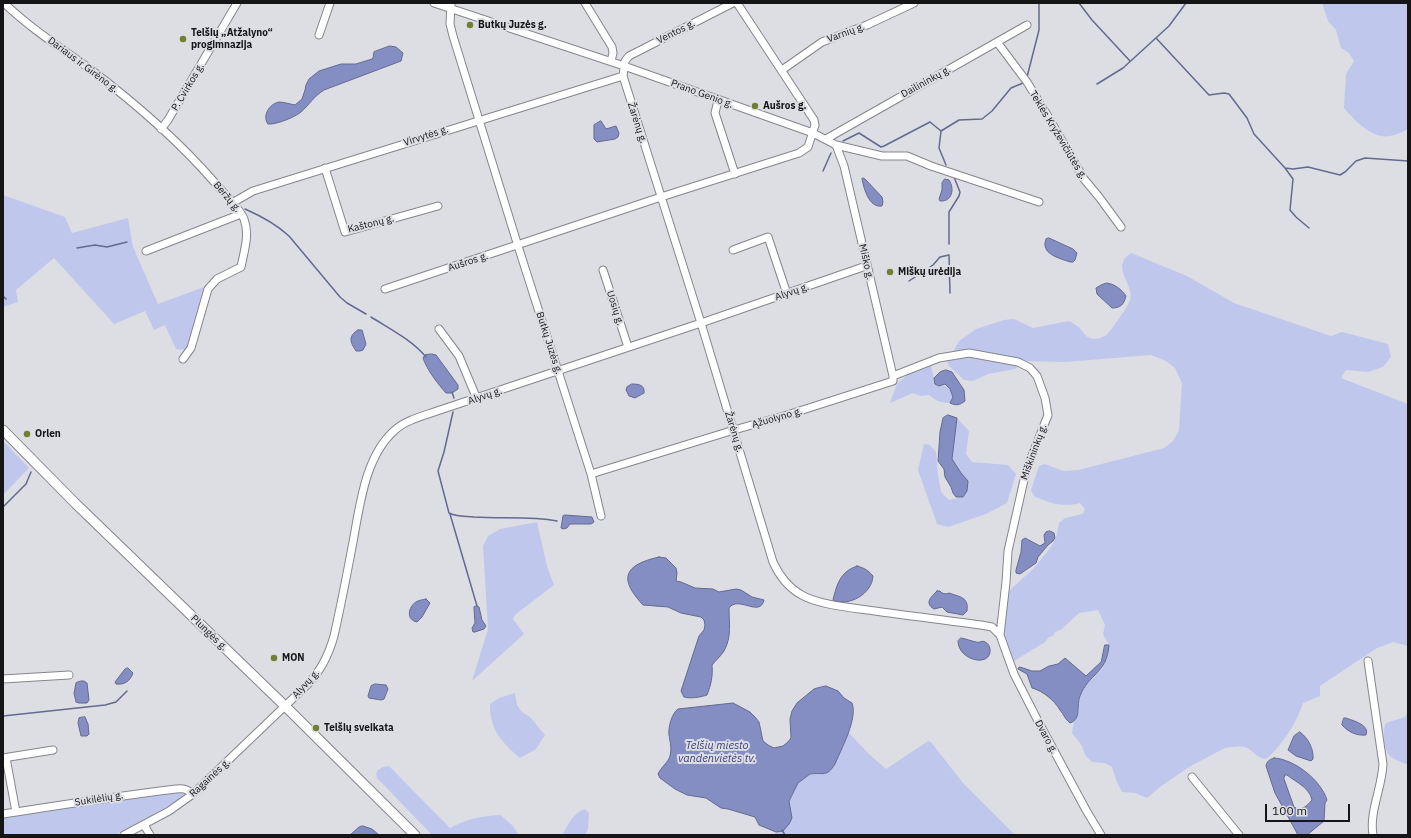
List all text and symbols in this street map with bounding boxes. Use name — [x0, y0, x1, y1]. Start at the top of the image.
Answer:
street label: Ventos g. — [655, 17, 697, 47]
place label: Butkų Juzės g. — [478, 19, 547, 31]
marker: Butkų Juzės g. — [465, 20, 475, 30]
street label: Varnių g. — [826, 21, 866, 45]
place label: Telšių „Atžalyno“ progimnazija — [191, 27, 273, 50]
marker: Telšių „Atžalyno“ progimnazija — [178, 34, 188, 44]
street label: Dariaus ir Girėno g. — [45, 35, 121, 95]
street label: P. Cvirkos g. — [169, 61, 207, 113]
street label: Dailininkų g. — [899, 63, 953, 101]
street label: Prano Genio g. — [669, 77, 735, 111]
street label: Teklės Kryževičiūtės g. — [1027, 89, 1089, 181]
place label: Aušros g. — [763, 100, 807, 112]
street label: Žarėnų g. — [625, 101, 649, 145]
marker: Aušros g. — [750, 101, 760, 111]
street label: Virvytės g. — [402, 123, 450, 149]
street label: Beržų g. — [211, 179, 243, 215]
street label: Kaštonų g. — [347, 212, 395, 236]
street label: Miško g. — [856, 243, 876, 281]
street label: Aušros g. — [446, 250, 490, 274]
place label: Miškų urėdija — [898, 266, 961, 278]
marker: Miškų urėdija — [885, 267, 895, 277]
street label: Alyvų g. — [773, 281, 811, 303]
street label: Uosių g. — [604, 289, 626, 327]
street label: Butkų Juzės g. — [533, 310, 565, 376]
street label: Alyvų g. — [466, 385, 504, 407]
street label: Ąžuolyno g. — [750, 405, 804, 431]
street label: Žarėnų g. — [722, 410, 746, 454]
street label: Miškininkų g. — [1018, 422, 1050, 482]
place label: Orlen — [35, 428, 61, 440]
marker: Orlen — [22, 429, 32, 439]
street label: Plungės g. — [188, 613, 230, 653]
place label: MON — [282, 652, 305, 664]
marker: MON — [269, 653, 279, 663]
street label: Alyvų g. — [290, 667, 322, 701]
street label: Dvaro g. — [1032, 718, 1060, 756]
place label: Telšių sveikata — [324, 722, 394, 734]
marker: Telšių sveikata — [311, 723, 321, 733]
water label: Telšių miesto vandenvietės tv. — [678, 739, 756, 765]
street label: Ragainės g. — [187, 756, 233, 800]
street label: Sukilėlių g. — [74, 789, 124, 809]
scale bar — [1267, 796, 1352, 822]
text: 100 m — [1272, 803, 1307, 818]

